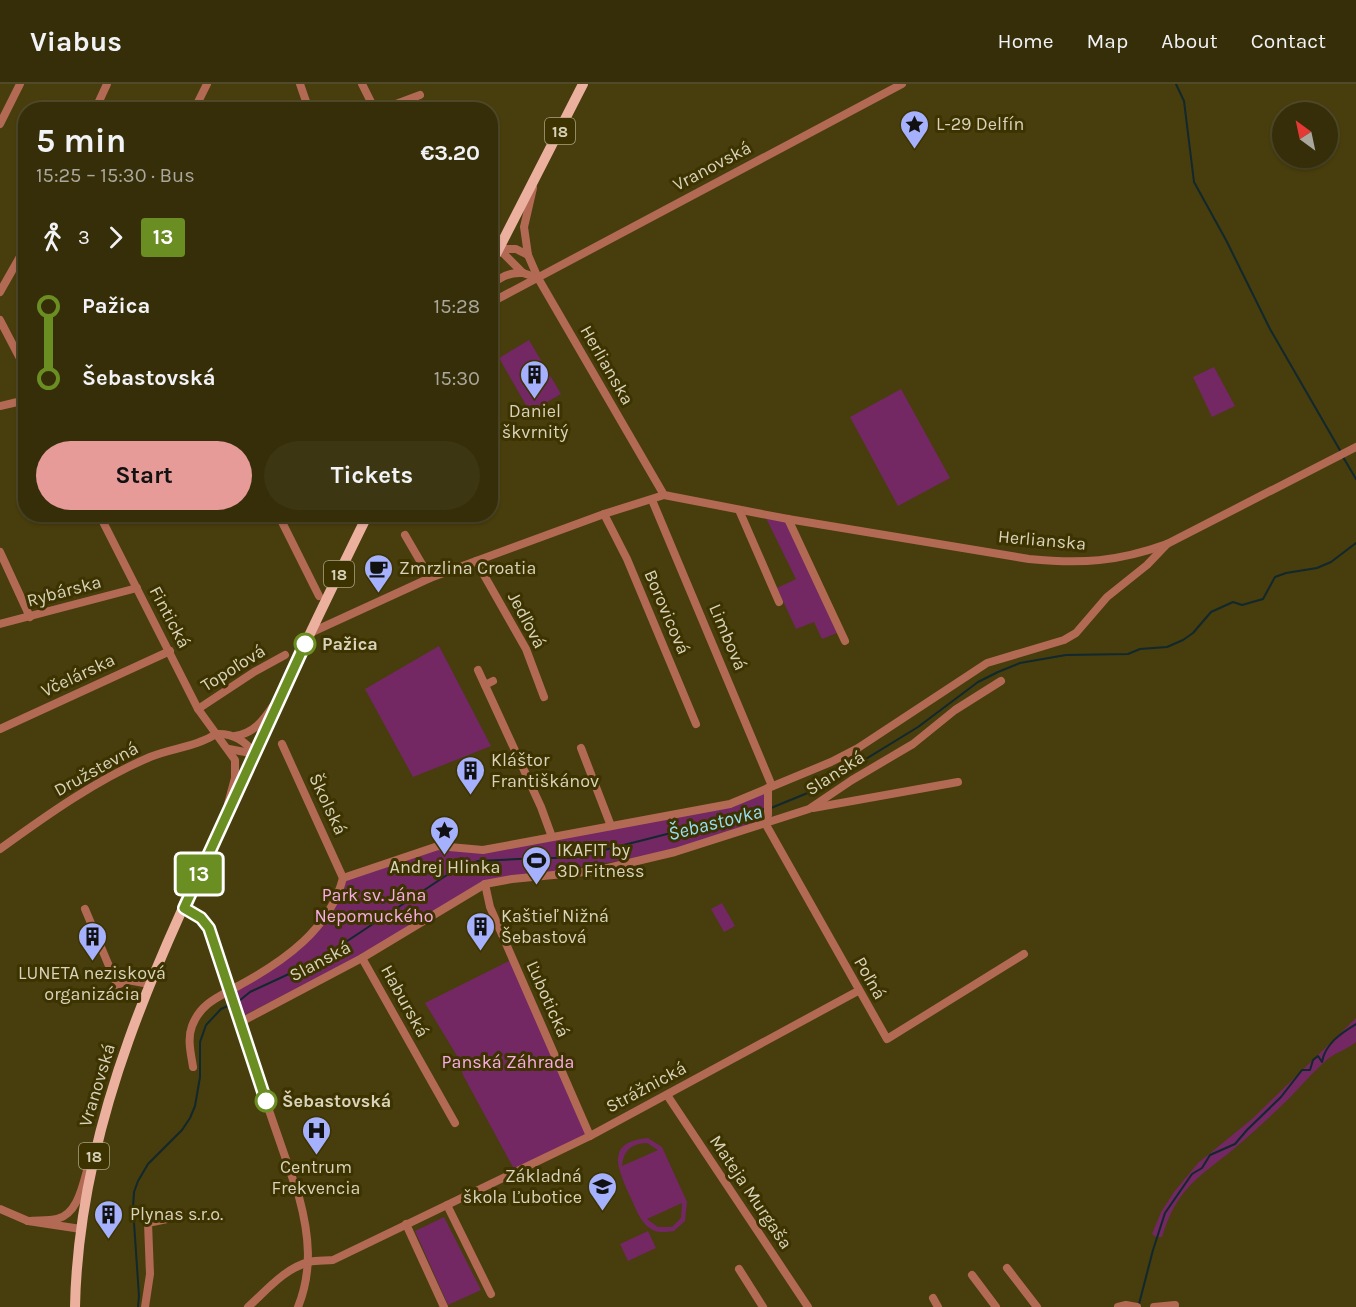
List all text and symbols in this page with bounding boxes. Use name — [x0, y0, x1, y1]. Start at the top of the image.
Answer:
text: Viabus — [30, 25, 122, 58]
text: Home — [998, 29, 1054, 53]
text: Map — [1087, 29, 1128, 53]
text: About — [1161, 29, 1218, 53]
text: Contact — [1251, 29, 1326, 53]
north arrow — [1272, 102, 1338, 168]
map controls — [1272, 102, 1338, 168]
place icon: L-29 Delfín — [899, 108, 931, 150]
place label: L-29 Delfín — [936, 113, 1024, 135]
road number: 18 — [545, 118, 575, 144]
text: 5 min — [36, 122, 126, 160]
street label: Vranovská — [669, 136, 755, 196]
text: €3.20 — [420, 140, 480, 166]
text: 15:25 – 15:30 · Bus — [36, 164, 195, 187]
icon: walk — [36, 221, 69, 254]
icon: forward — [99, 221, 132, 254]
text: 13 — [153, 225, 173, 249]
text: 3 — [78, 226, 90, 249]
text: Pažica — [82, 293, 150, 319]
text: 15:28 — [434, 295, 480, 318]
street label: Herlianska — [575, 321, 639, 409]
building icon: Daniel škvrnitý — [519, 358, 551, 400]
text: Šebastovská — [82, 365, 216, 391]
text: 15:30 — [434, 367, 480, 390]
place label: Daniel škvrnitý — [502, 400, 569, 443]
button: Start — [36, 441, 252, 510]
button: Tickets — [264, 441, 480, 510]
street label: Herlianska — [997, 525, 1087, 555]
cafe icon: Zmrzlina Croatia — [362, 552, 394, 594]
place label: Zmrzlina Croatia — [399, 557, 536, 579]
road number: 18 — [324, 561, 354, 587]
street label: Borovicová — [639, 566, 695, 658]
street label: Rybárska — [24, 571, 104, 611]
street label: Fintická — [145, 582, 195, 652]
street label: Jedľová — [503, 588, 551, 652]
street label: Limbová — [704, 600, 752, 674]
marker: Pažica — [294, 633, 316, 655]
place label: Pažica — [322, 633, 378, 655]
street label: Topoľová — [197, 640, 269, 696]
street label: Včelárska — [38, 648, 118, 702]
street label: Družstevná — [50, 737, 142, 801]
street label: Slanská — [801, 746, 869, 800]
place label: Kláštor Františkánov — [491, 749, 599, 792]
building icon: Kláštor Františkánov — [454, 754, 486, 796]
street label: Školská — [304, 770, 352, 838]
water label: Šebastovka — [665, 799, 765, 845]
place icon: Andrej Hlinka — [429, 814, 461, 856]
place label: IKAFIT by 3D Fitness — [557, 839, 644, 882]
sports icon: IKAFIT by 3D Fitness — [520, 844, 552, 886]
line badge: 13 — [172, 854, 226, 894]
place label: Andrej Hlinka — [390, 856, 500, 878]
text: 13 — [189, 862, 209, 886]
park label: Park sv. Jána Nepomuckého — [314, 884, 434, 927]
place label: Kaštieľ Nižná Šebastová — [501, 905, 609, 948]
building icon: Kaštieľ Nižná Šebastová — [464, 910, 496, 952]
building icon: LUNETA nezisková organizácia — [76, 920, 108, 962]
street label: Slanská — [286, 936, 354, 986]
street label: Poľná — [849, 953, 891, 1003]
street label: Ľubotická — [521, 957, 575, 1041]
street label: Haburská — [376, 961, 434, 1041]
place label: LUNETA nezisková organizácia — [18, 962, 166, 1005]
street label: Vranovská — [74, 1041, 120, 1129]
park label: Panská Záhrada — [442, 1051, 574, 1073]
street label: Strážnická — [602, 1057, 690, 1117]
marker: Šebastovská — [255, 1090, 277, 1112]
place label: Šebastovská — [282, 1090, 391, 1112]
hospital icon: Centrum Frekvencia — [300, 1114, 332, 1156]
street label: Mateja Murgaša — [705, 1131, 797, 1253]
road number: 18 — [79, 1143, 109, 1169]
place label: Centrum Frekvencia — [271, 1156, 361, 1199]
place label: Základná škola Ľubotice — [463, 1165, 582, 1208]
school or university icon: Základná škola Ľubotice — [587, 1170, 619, 1212]
building icon: Plynas s.r.o. — [93, 1198, 125, 1240]
place label: Plynas s.r.o. — [130, 1203, 223, 1225]

